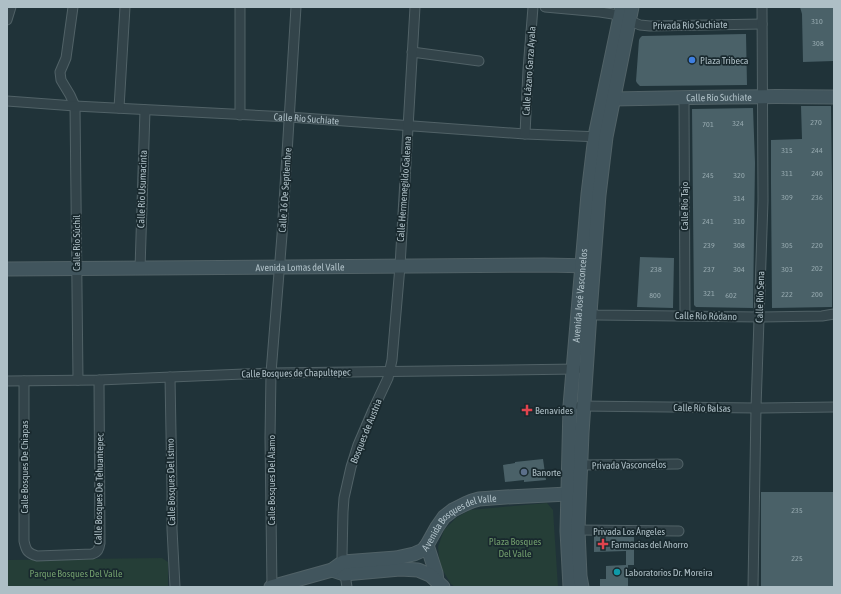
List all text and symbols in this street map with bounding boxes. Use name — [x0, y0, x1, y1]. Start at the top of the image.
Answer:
house number: 310 — [811, 17, 823, 26]
street label: Privada Río Suchiate — [653, 19, 728, 31]
street label: Calle Lázaro Garza Ayala — [520, 26, 538, 116]
house number: 308 — [812, 39, 824, 48]
marker: Plaza Tribeca — [687, 55, 697, 65]
place label: Plaza Tribeca — [700, 55, 749, 66]
street label: Calle Río Suchiate — [686, 91, 752, 103]
street label: Calle Río Suchiate — [273, 111, 340, 126]
house number: 270 — [810, 118, 822, 127]
house number: 324 — [732, 119, 744, 128]
house number: 701 — [702, 120, 714, 129]
street label: Calle Hermenegildo Galeana — [395, 135, 413, 242]
house number: 315 — [781, 146, 793, 155]
house number: 244 — [811, 146, 823, 155]
street label: Calle 16 De Septiembre — [277, 147, 293, 233]
street label: Calle Río Usumacinta — [135, 149, 149, 228]
house number: 311 — [781, 169, 793, 178]
house number: 240 — [811, 169, 823, 178]
house number: 245 — [702, 171, 714, 180]
house number: 320 — [733, 171, 745, 180]
street label: Calle Río Tajo — [679, 181, 690, 230]
house number: 309 — [781, 193, 793, 202]
house number: 236 — [811, 193, 823, 202]
house number: 314 — [733, 194, 745, 203]
street label: Calle Río Súchil — [71, 215, 82, 271]
house number: 241 — [702, 217, 714, 226]
house number: 310 — [733, 217, 745, 226]
house number: 239 — [703, 241, 715, 250]
house number: 308 — [733, 241, 745, 250]
house number: 305 — [781, 241, 793, 250]
house number: 220 — [811, 241, 823, 250]
street label: Avenida José Vasconcelos — [570, 248, 589, 343]
street label: Avenida Lomas del Valle — [255, 261, 345, 273]
house number: 202 — [811, 264, 823, 273]
house number: 238 — [650, 265, 662, 274]
house number: 237 — [703, 265, 715, 274]
house number: 304 — [733, 265, 745, 274]
house number: 303 — [781, 265, 793, 274]
street label: Calle Río Sena — [754, 271, 766, 323]
house number: 321 — [703, 289, 715, 298]
house number: 222 — [781, 290, 793, 299]
house number: 200 — [811, 290, 823, 299]
house number: 800 — [649, 291, 661, 300]
house number: 602 — [725, 291, 737, 300]
street label: Calle Río Ródano — [675, 310, 738, 322]
street label: Calle Bosques de Chapultepec — [241, 367, 351, 379]
street label: Bosques de Austria — [348, 397, 384, 465]
street label: Calle Río Balsas — [673, 402, 731, 414]
marker: Benavides — [522, 405, 532, 415]
place label: Benavides — [535, 405, 573, 416]
street label: Calle Bosques De Chiapas — [19, 420, 30, 513]
street label: Calle Bosques De Tehuantepec — [93, 433, 105, 545]
street label: Calle Bosques Del Álamo — [266, 434, 277, 525]
street label: Calle Bosques Del Istmo — [165, 438, 177, 526]
street label: Privada Vasconcelos — [592, 459, 667, 471]
marker: Banorte — [519, 467, 529, 477]
place label: Banorte — [532, 467, 562, 478]
street label: Avenida Bosques del Valle — [419, 492, 497, 553]
house number: 235 — [791, 506, 803, 515]
street label: Privada Los Ángeles — [593, 526, 665, 537]
park label: Plaza Bosques Del Valle — [489, 536, 542, 559]
marker: Farmacias del Ahorro — [598, 539, 608, 549]
place label: Farmacias del Ahorro — [611, 539, 688, 550]
house number: 225 — [791, 554, 803, 563]
marker: Laboratorios Dr. Moreira — [612, 567, 622, 577]
place label: Laboratorios Dr. Moreira — [625, 567, 713, 578]
park label: Parque Bosques Del Valle — [30, 568, 123, 579]

